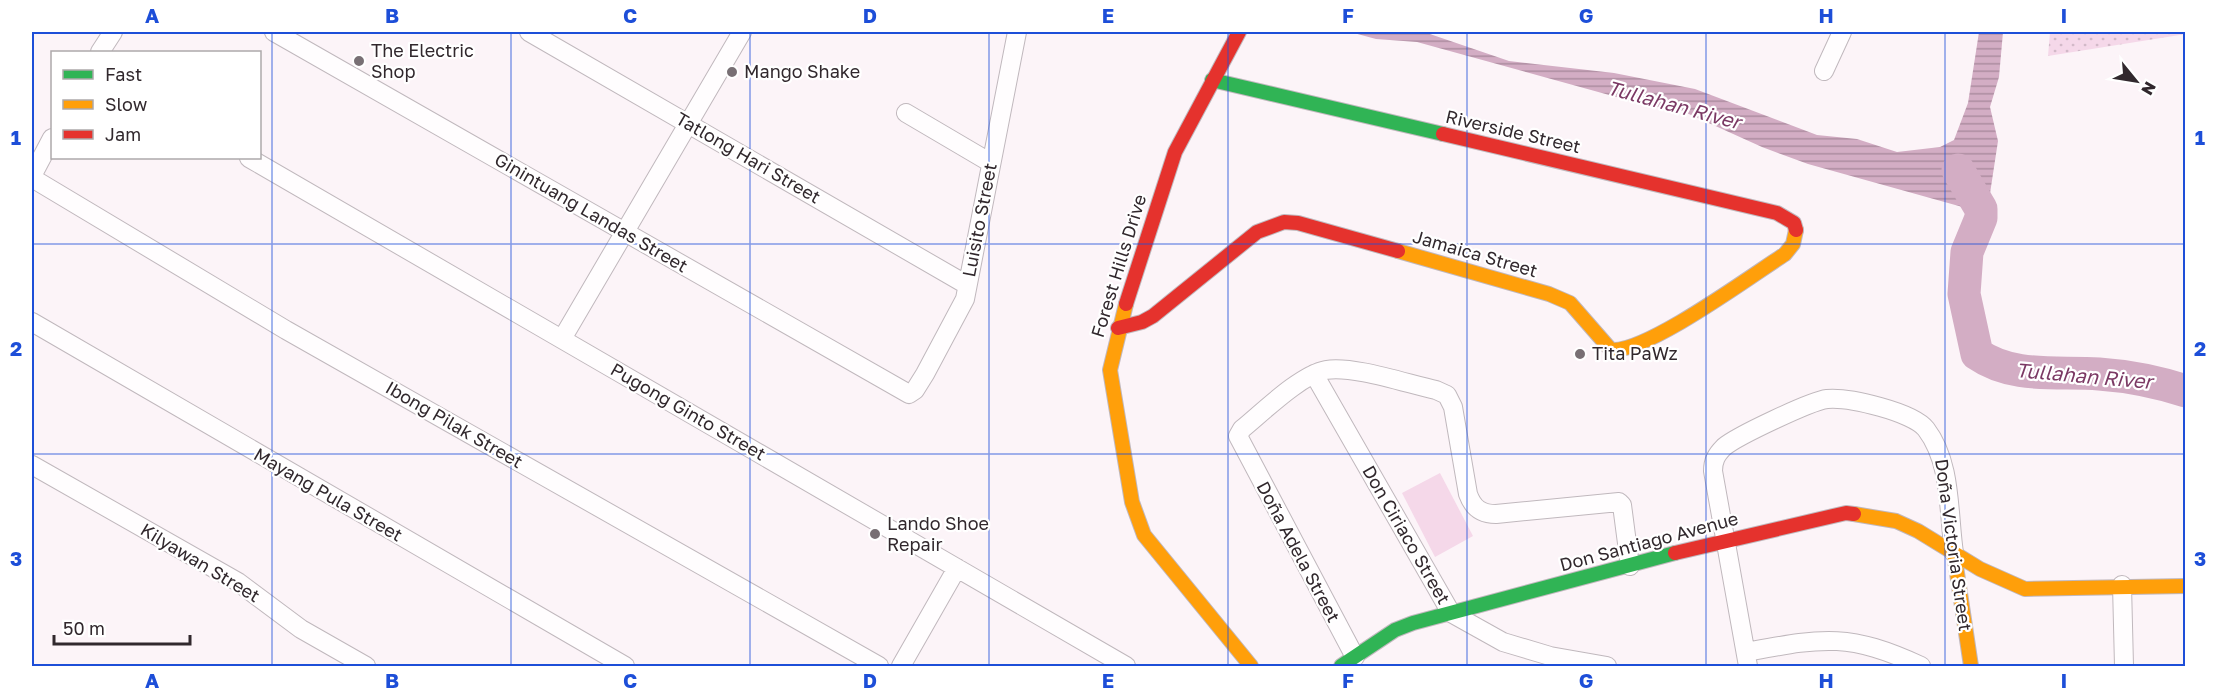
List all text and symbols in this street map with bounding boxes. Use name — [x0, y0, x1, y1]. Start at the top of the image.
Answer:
text: A — [145, 3, 159, 27]
text: B — [385, 3, 399, 27]
text: C — [623, 3, 637, 27]
text: D — [863, 3, 877, 27]
text: E — [1102, 3, 1114, 27]
text: F — [1342, 3, 1354, 27]
text: G — [1579, 3, 1593, 27]
text: H — [1818, 3, 1834, 27]
text: I — [2061, 3, 2067, 27]
place label: The Electric Shop — [371, 39, 474, 82]
legend — [51, 51, 261, 159]
north arrow — [2106, 51, 2166, 111]
marker: The Electric Shop — [352, 54, 366, 68]
place label: Mango Shake — [744, 60, 860, 82]
text: Fast — [105, 63, 142, 85]
marker: Mango Shake — [725, 65, 739, 79]
water label: Tullahan River — [1605, 75, 1747, 134]
text: N — [2137, 78, 2161, 99]
text: Slow — [105, 93, 148, 115]
street label: Riverside Street — [1444, 105, 1583, 157]
street label: Tatlong Hari Street — [672, 107, 825, 207]
text: Jam — [105, 123, 141, 145]
text: 1 — [11, 125, 21, 149]
text: 1 — [2195, 125, 2205, 149]
street label: Ginintuang Landas Street — [491, 148, 692, 277]
street label: Luisito Street — [957, 161, 1001, 279]
street label: Forest Hills Drive — [1086, 191, 1150, 340]
street label: Jamaica Street — [1410, 225, 1540, 281]
text: 2 — [10, 336, 22, 360]
text: 2 — [2194, 336, 2206, 360]
place label: Tita PaWz — [1592, 342, 1678, 364]
marker: Tita PaWz — [1573, 347, 1587, 361]
water label: Tullahan River — [2015, 357, 2156, 393]
street label: Pugong Ginto Street — [607, 358, 770, 465]
street label: Ibong Pilak Street — [382, 376, 527, 472]
street label: Mayang Pula Street — [250, 443, 407, 546]
street label: Doña Victoria Street — [1931, 457, 1977, 632]
street label: Don Ciriaco Street — [1358, 461, 1456, 608]
street label: Doña Adela Street — [1252, 477, 1345, 626]
street label: Don Santiago Avenue — [1557, 507, 1740, 575]
place label: Lando Shoe Repair — [887, 512, 989, 555]
street label: Kilyawan Street — [137, 518, 264, 606]
marker: Lando Shoe Repair — [868, 527, 882, 541]
text: 3 — [10, 546, 22, 570]
text: 3 — [2194, 546, 2206, 570]
scale bar — [54, 608, 190, 646]
text: 50 m — [63, 617, 105, 639]
text: A — [145, 668, 159, 692]
text: B — [385, 668, 399, 692]
text: C — [623, 668, 637, 692]
text: D — [863, 668, 877, 692]
text: E — [1102, 668, 1114, 692]
text: F — [1342, 668, 1354, 692]
text: G — [1579, 668, 1593, 692]
text: H — [1818, 668, 1834, 692]
text: I — [2061, 668, 2067, 692]

